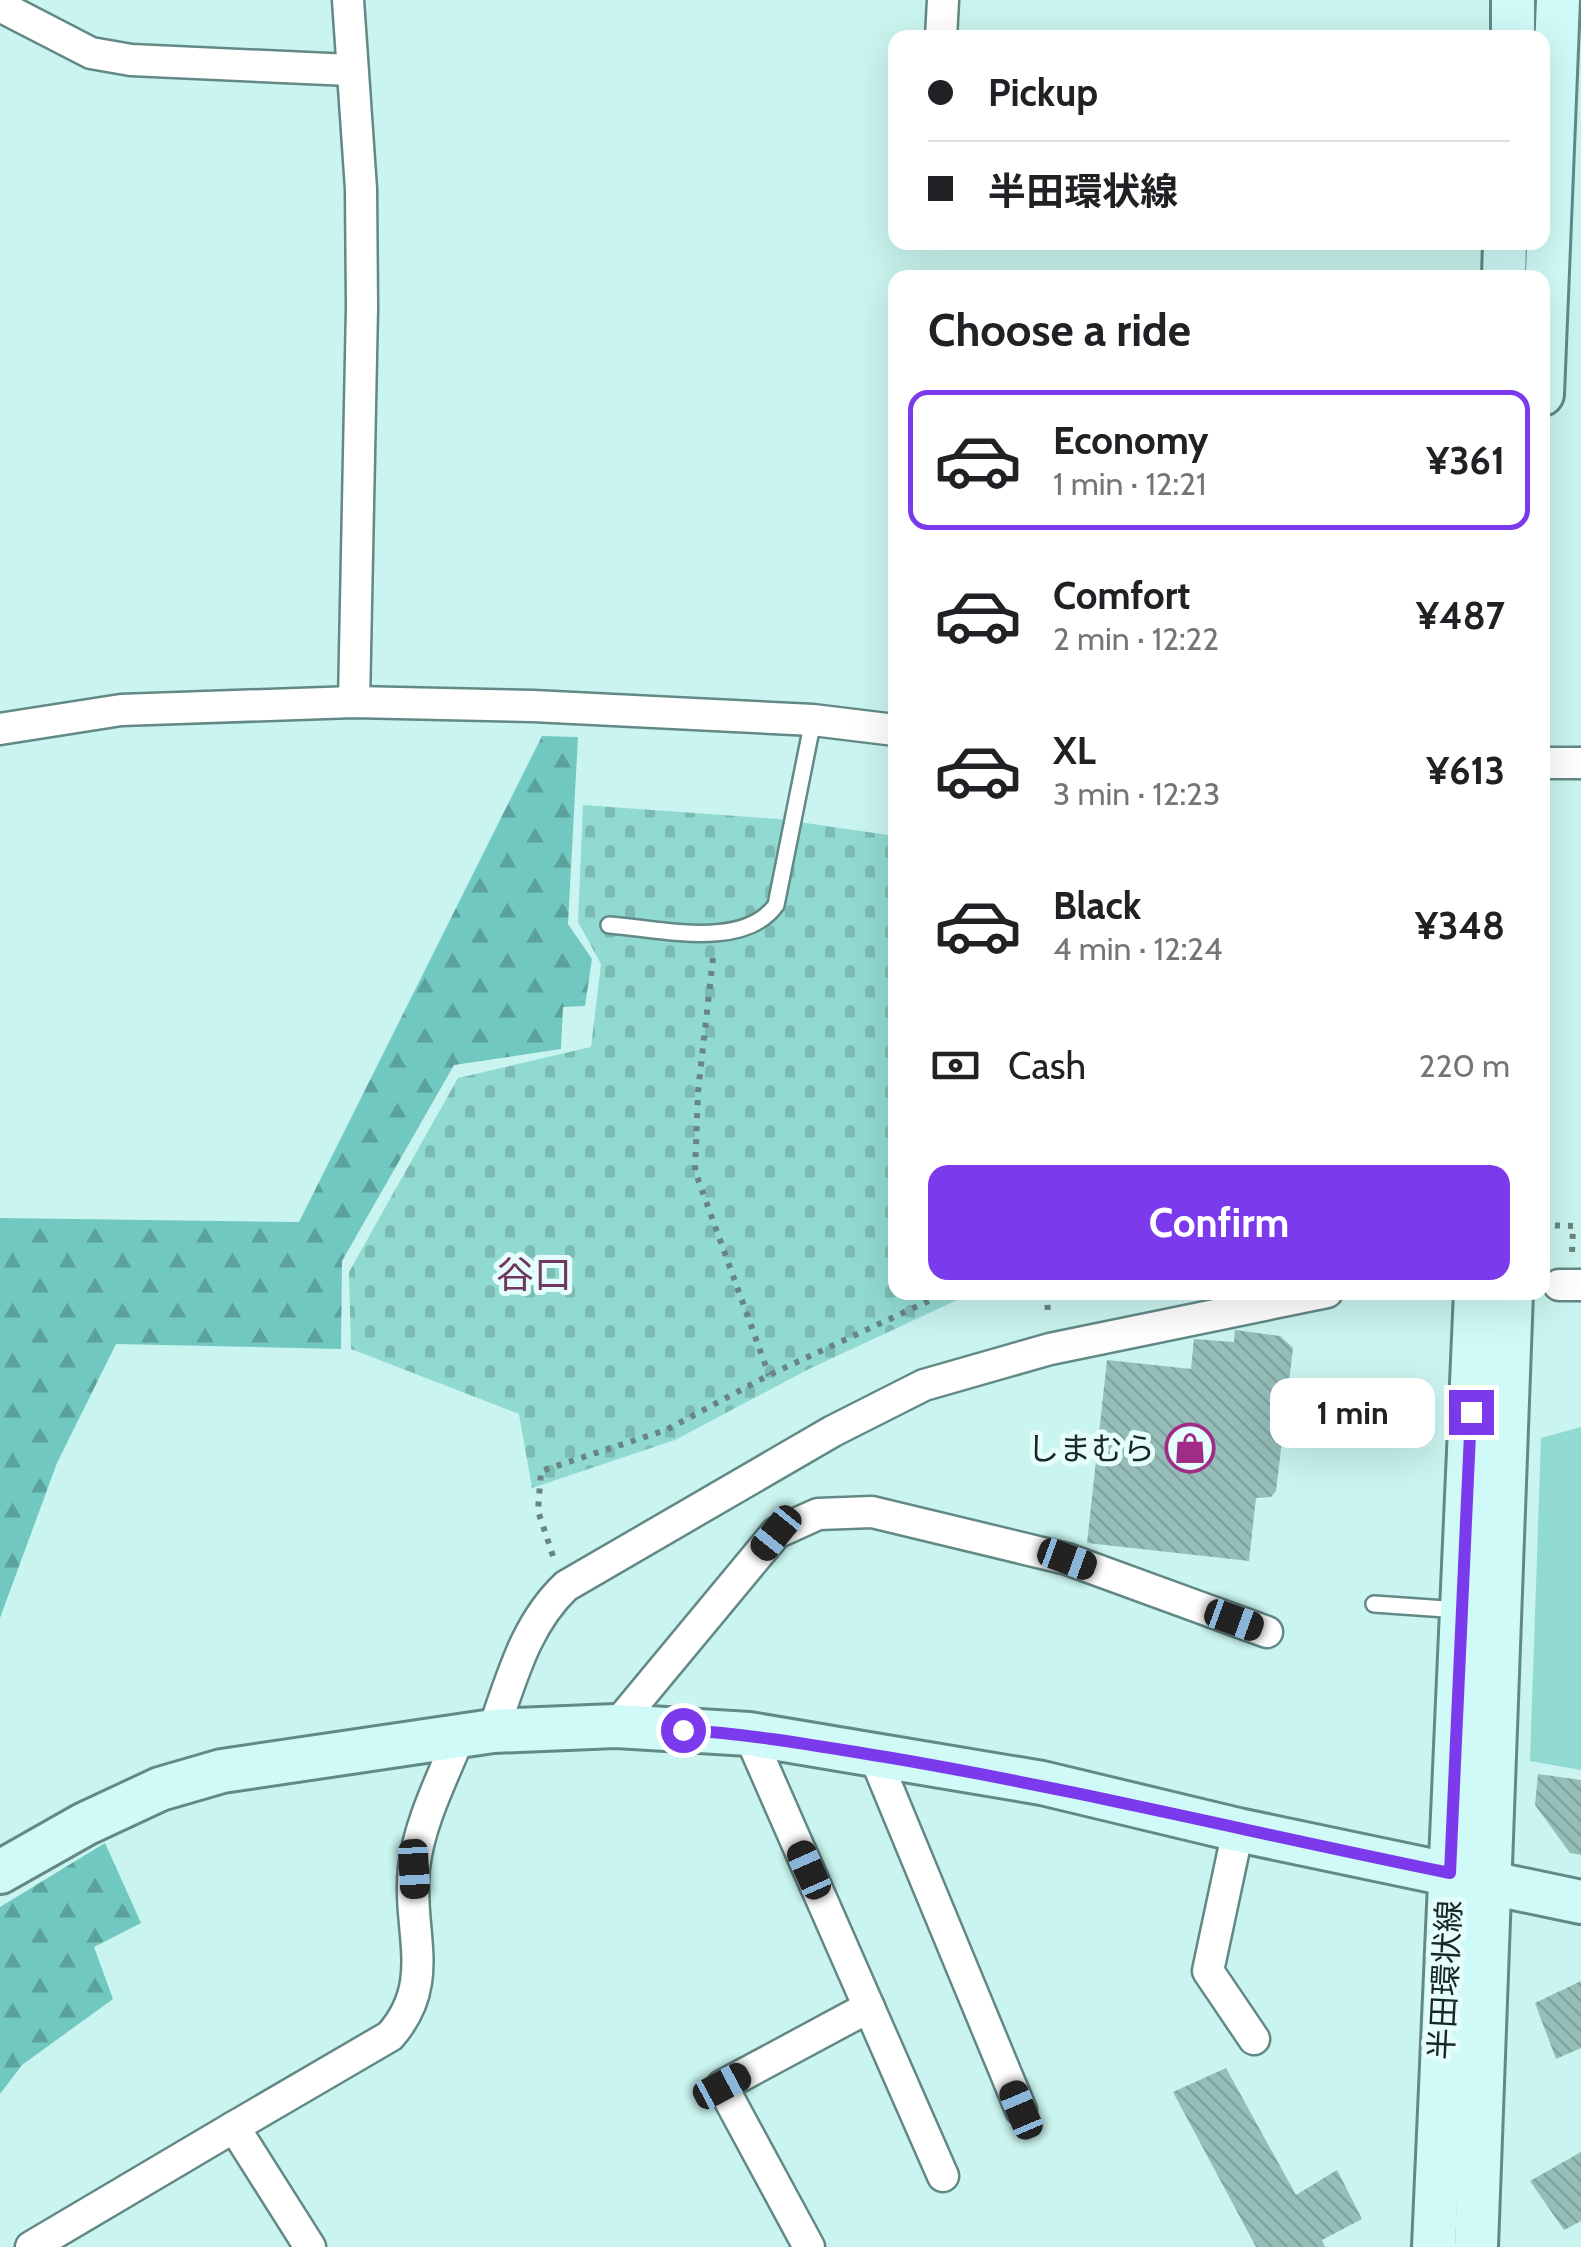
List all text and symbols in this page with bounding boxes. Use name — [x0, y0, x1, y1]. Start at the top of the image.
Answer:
text: Pickup — [988, 69, 1098, 116]
text: 半田環状線 — [988, 168, 1178, 215]
text: Choose a ride — [928, 303, 1191, 357]
icon: car — [933, 415, 1023, 505]
text: Economy — [1053, 417, 1208, 464]
text: ¥361 — [1426, 437, 1505, 484]
text: 1 min · 12:21 — [1053, 464, 1206, 503]
icon: car — [933, 570, 1023, 660]
text: Comfort — [1053, 572, 1190, 619]
text: ¥487 — [1416, 592, 1505, 639]
text: 2 min · 12:22 — [1053, 619, 1219, 658]
icon: car — [933, 725, 1023, 815]
text: XL — [1053, 727, 1096, 774]
text: ¥613 — [1426, 747, 1505, 794]
text: 3 min · 12:23 — [1053, 774, 1220, 813]
icon: car — [933, 880, 1023, 970]
text: Black — [1053, 882, 1141, 929]
text: ¥348 — [1415, 902, 1505, 949]
text: 4 min · 12:24 — [1053, 929, 1223, 968]
icon: cash — [928, 1038, 983, 1093]
text: Cash — [1008, 1042, 1086, 1089]
text: 220 m — [1419, 1046, 1510, 1085]
button: Confirm — [928, 1165, 1510, 1280]
district label: 谷口 — [496, 1251, 572, 1298]
callout: 1 min — [1271, 1377, 1436, 1447]
route end — [1449, 1390, 1494, 1435]
text: 1 min — [1316, 1393, 1389, 1432]
shop icon: しまむら — [1164, 1422, 1216, 1474]
place label: しまむら — [1027, 1429, 1155, 1468]
car — [745, 1500, 807, 1566]
car — [1034, 1535, 1100, 1583]
car — [1201, 1596, 1267, 1644]
route start — [661, 1708, 706, 1753]
car — [783, 1836, 835, 1904]
car — [397, 1838, 431, 1900]
street label: 半田環状線 — [1421, 1899, 1469, 2061]
car — [688, 2059, 756, 2113]
car — [995, 2077, 1047, 2143]

